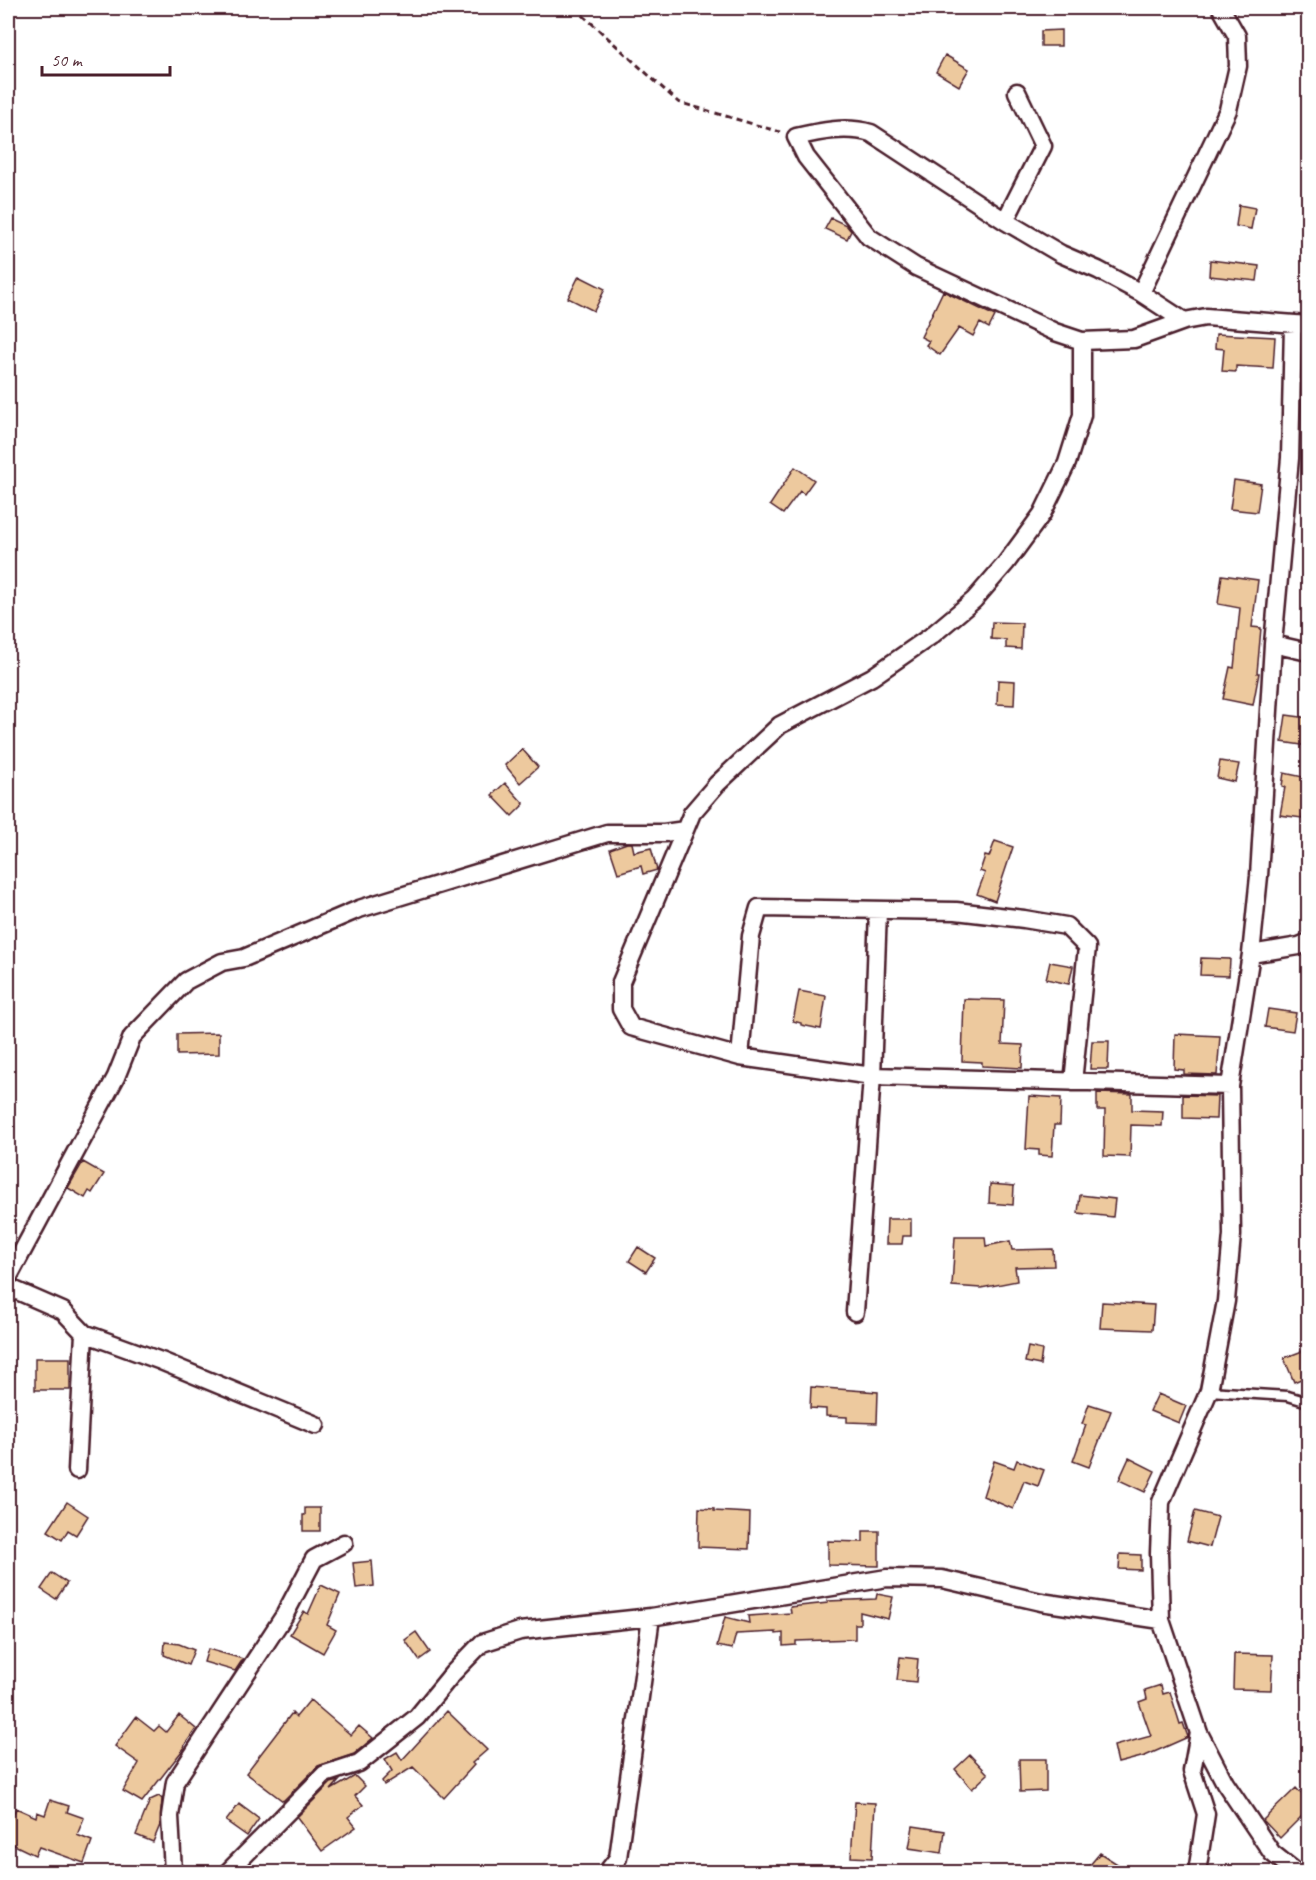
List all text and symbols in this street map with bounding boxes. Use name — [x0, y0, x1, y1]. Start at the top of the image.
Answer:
scale bar — [42, 39, 170, 77]
text: 50 m — [51, 49, 84, 71]

